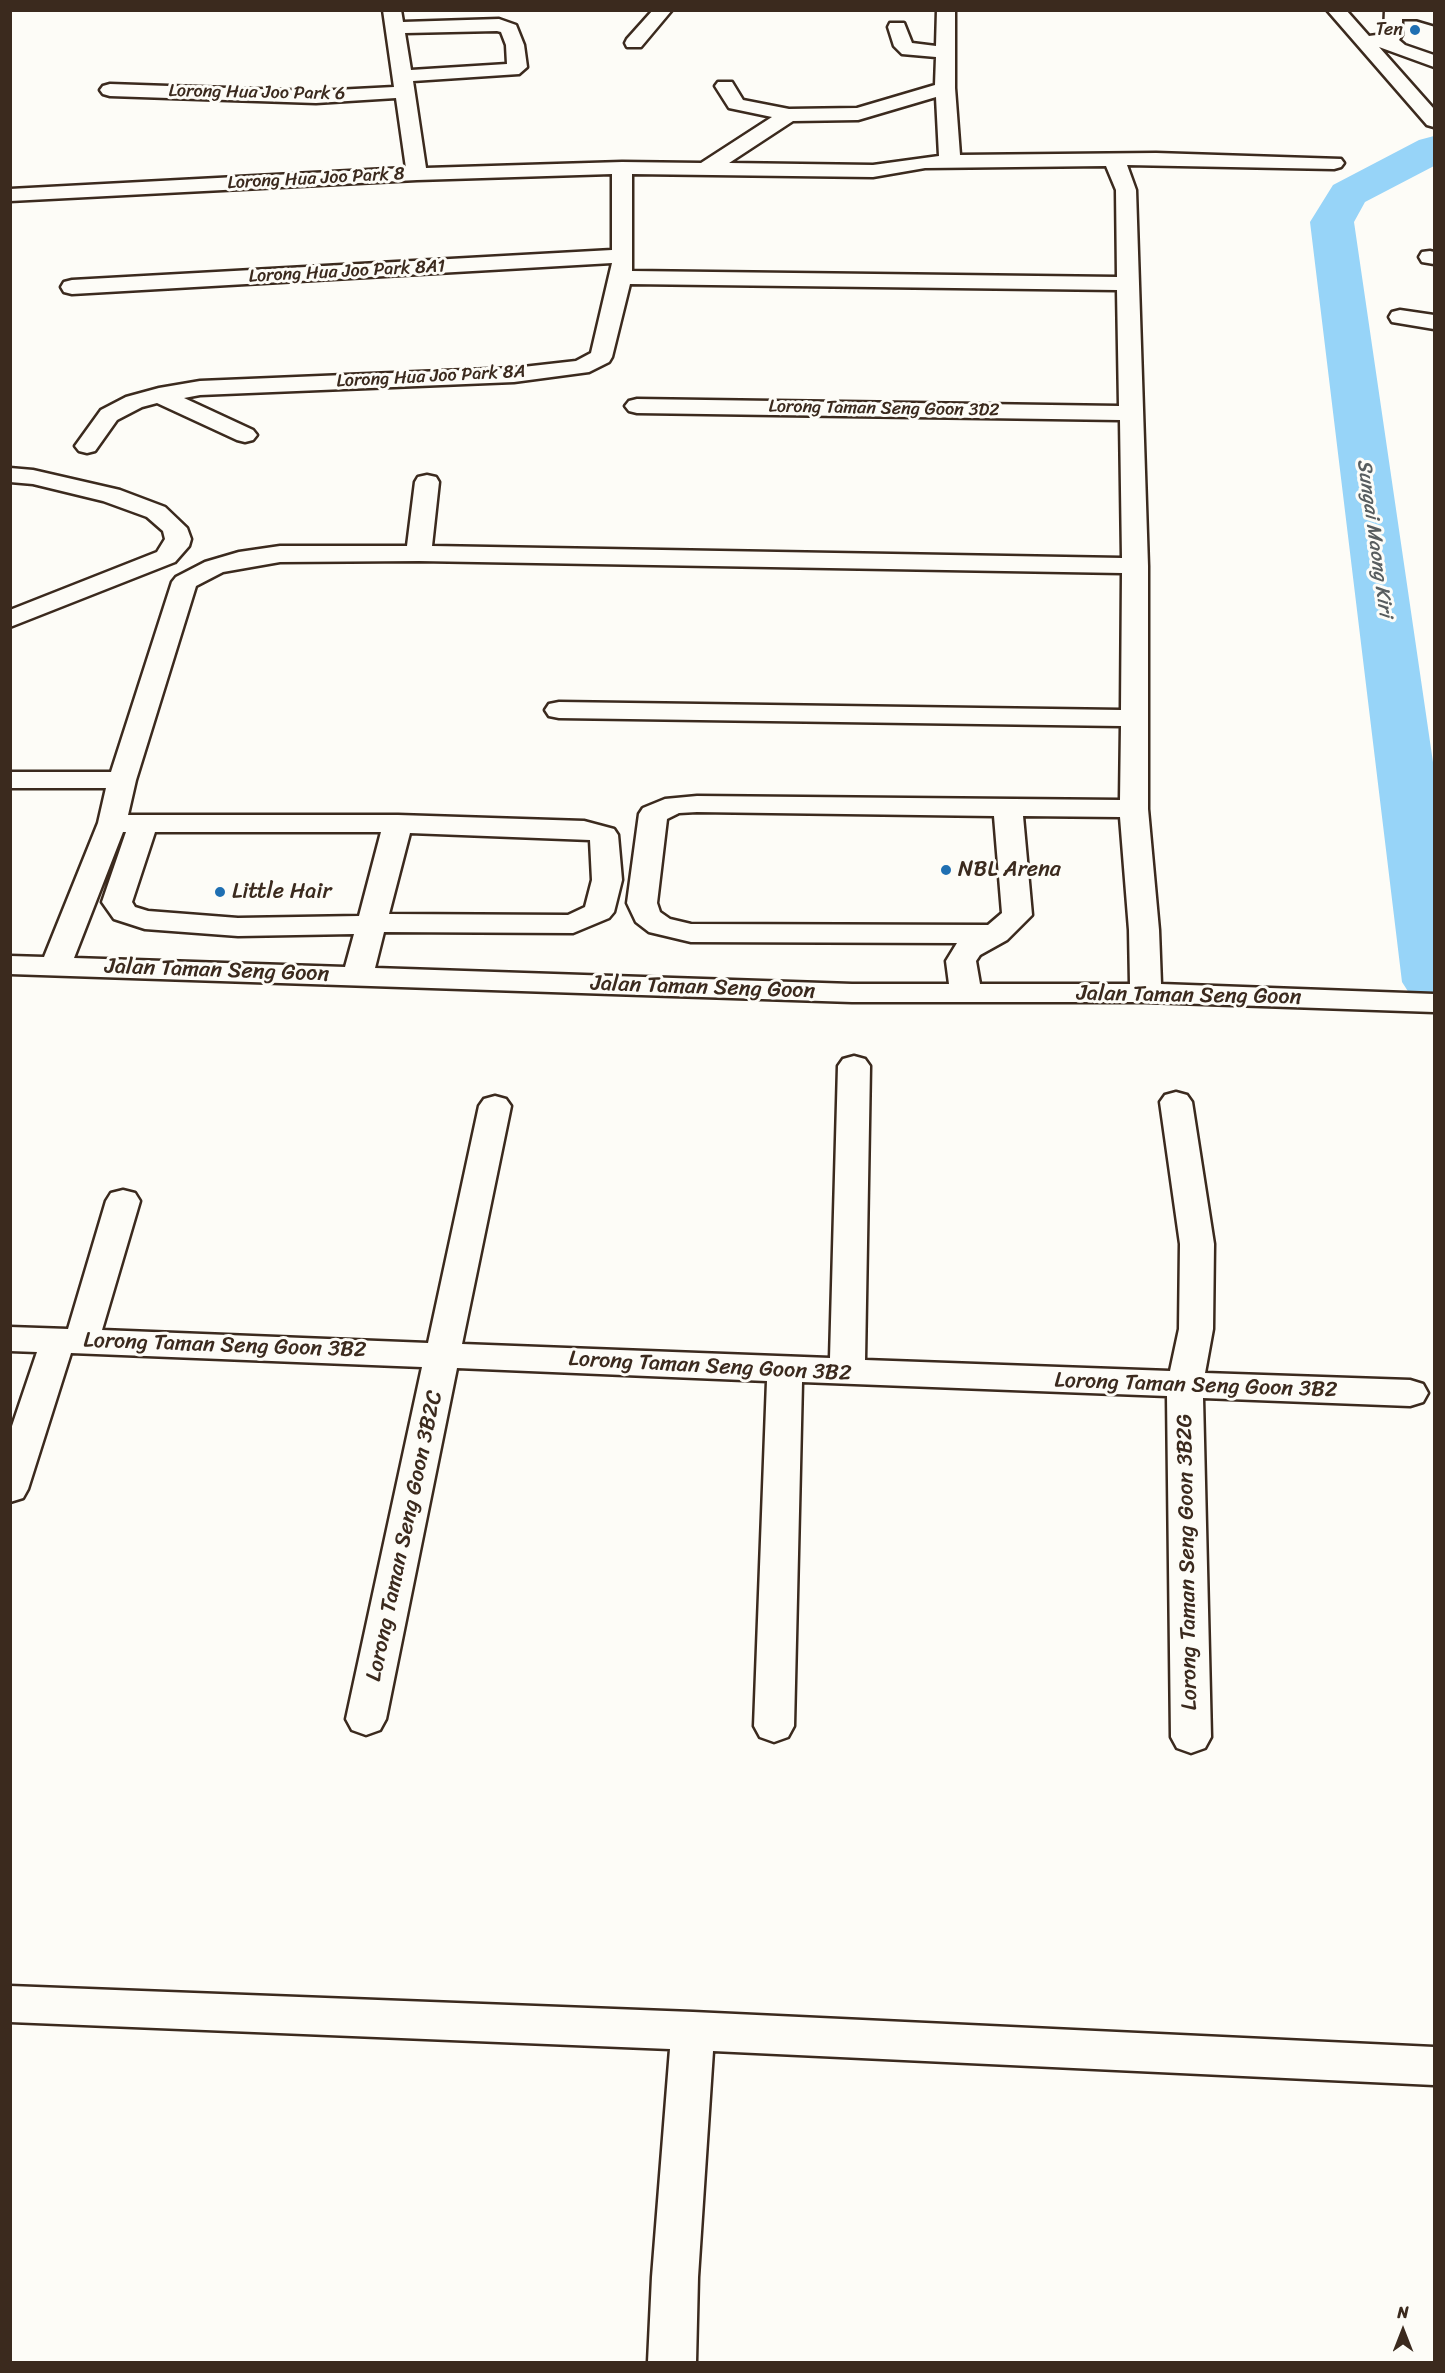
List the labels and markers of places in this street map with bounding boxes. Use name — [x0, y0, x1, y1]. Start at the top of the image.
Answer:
place label: Ten — [1376, 19, 1403, 41]
marker: Ten — [1408, 23, 1422, 37]
place label: NBL Arena — [958, 857, 1061, 883]
marker: NBL Arena — [939, 863, 953, 877]
place label: Little Hair — [232, 879, 331, 905]
marker: Little Hair — [213, 885, 227, 899]

